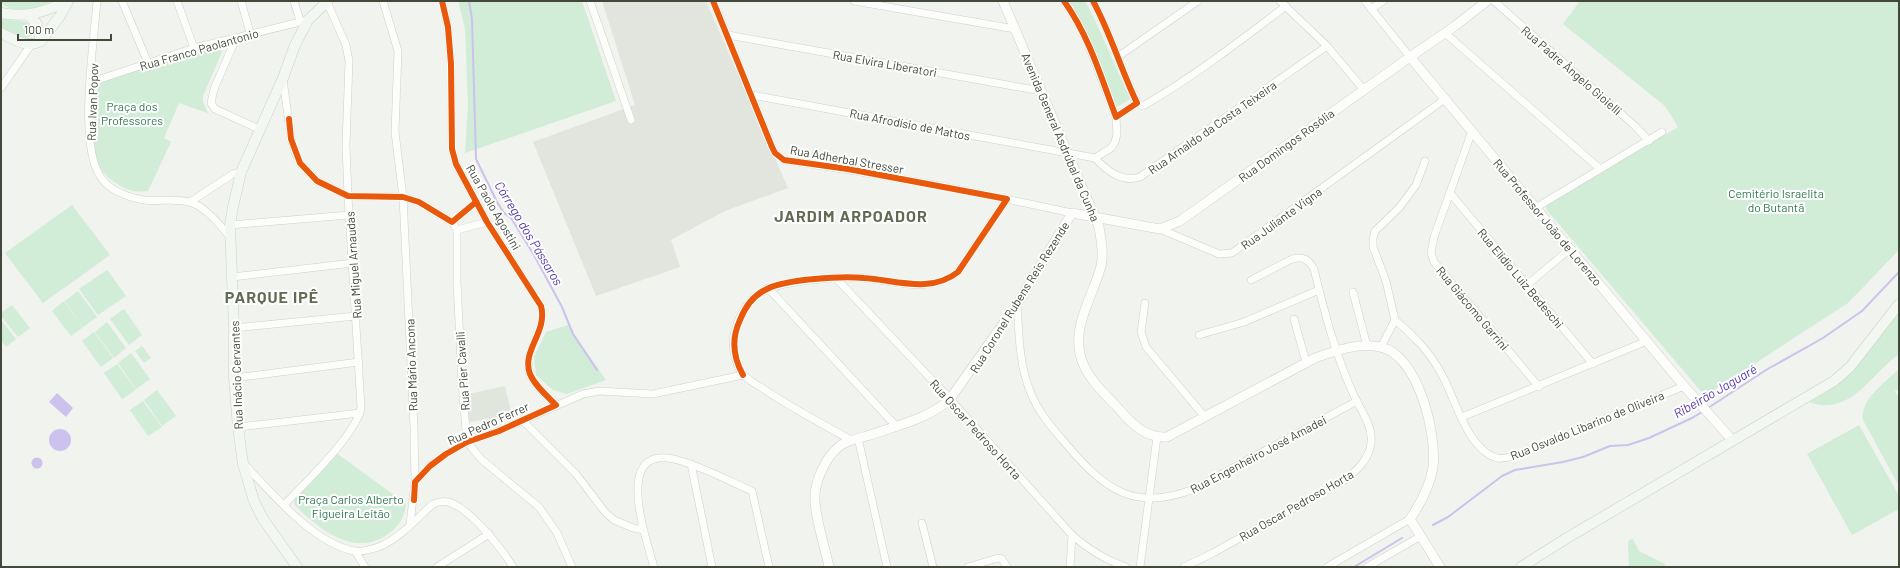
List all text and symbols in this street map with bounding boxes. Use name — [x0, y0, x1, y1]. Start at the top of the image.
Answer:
scale bar — [18, 16, 111, 42]
text: 100 m — [24, 22, 54, 36]
street label: Rua Padre Ângelo Gioielli — [1519, 23, 1625, 117]
street label: Rua Franco Paolantonio — [138, 25, 260, 73]
street label: Rua Elvira Liberatori — [832, 47, 938, 79]
street label: Avenida General Asdrúbal da Cunha — [1019, 51, 1103, 223]
street label: Rua Ivan Popov — [84, 63, 100, 141]
street label: Rua Arnaldo da Costa Teixeira — [1145, 77, 1279, 177]
park label: Praça dos Professores — [101, 99, 163, 127]
street label: Rua Afrodísio de Mattos — [849, 105, 972, 143]
street label: Rua Domingos Rosólia — [1235, 106, 1337, 184]
street label: Rua Adherbal Stresser — [789, 142, 905, 176]
street label: Rua Professor João de Lorenzo — [1491, 156, 1605, 288]
street label: Rua Paolo Agostini — [464, 162, 524, 252]
water label: Córrego dos Pássaros — [492, 178, 566, 288]
street label: Rua Juliante Vigna — [1238, 184, 1324, 252]
park label: Cemitério Israelita do Butantã — [1728, 186, 1824, 214]
district label: JARDIM ARPOADOR — [774, 206, 928, 225]
street label: Rua Miguel Arnaudas — [342, 211, 364, 319]
street label: Rua Coronel Rubens Reis Rezende — [966, 219, 1072, 375]
street label: Rua Elídio Luiz Bedeschi — [1475, 225, 1567, 331]
street label: Rua Giácomo Garrini — [1434, 263, 1512, 353]
district label: PARQUE IPÊ — [225, 287, 319, 306]
street label: Rua Mário Ancona — [402, 319, 420, 411]
street label: Rua Inácio Cervantes — [227, 320, 245, 430]
street label: Rua Pier Cavalli — [452, 331, 472, 411]
water label: Ribeirão Jaguaré — [1670, 360, 1760, 421]
street label: Rua Oscar Pedroso Horta — [927, 376, 1025, 482]
street label: Rua Osvaldo Libarino de Oliveira — [1508, 388, 1666, 462]
street label: Rua Pedro Ferrer — [445, 399, 531, 447]
street label: Rua Engenheiro José Amadei — [1188, 412, 1328, 496]
street label: Rua Oscar Pedroso Horta — [1236, 467, 1356, 543]
park label: Praça Carlos Alberto Figueira Leitão — [298, 492, 404, 520]

